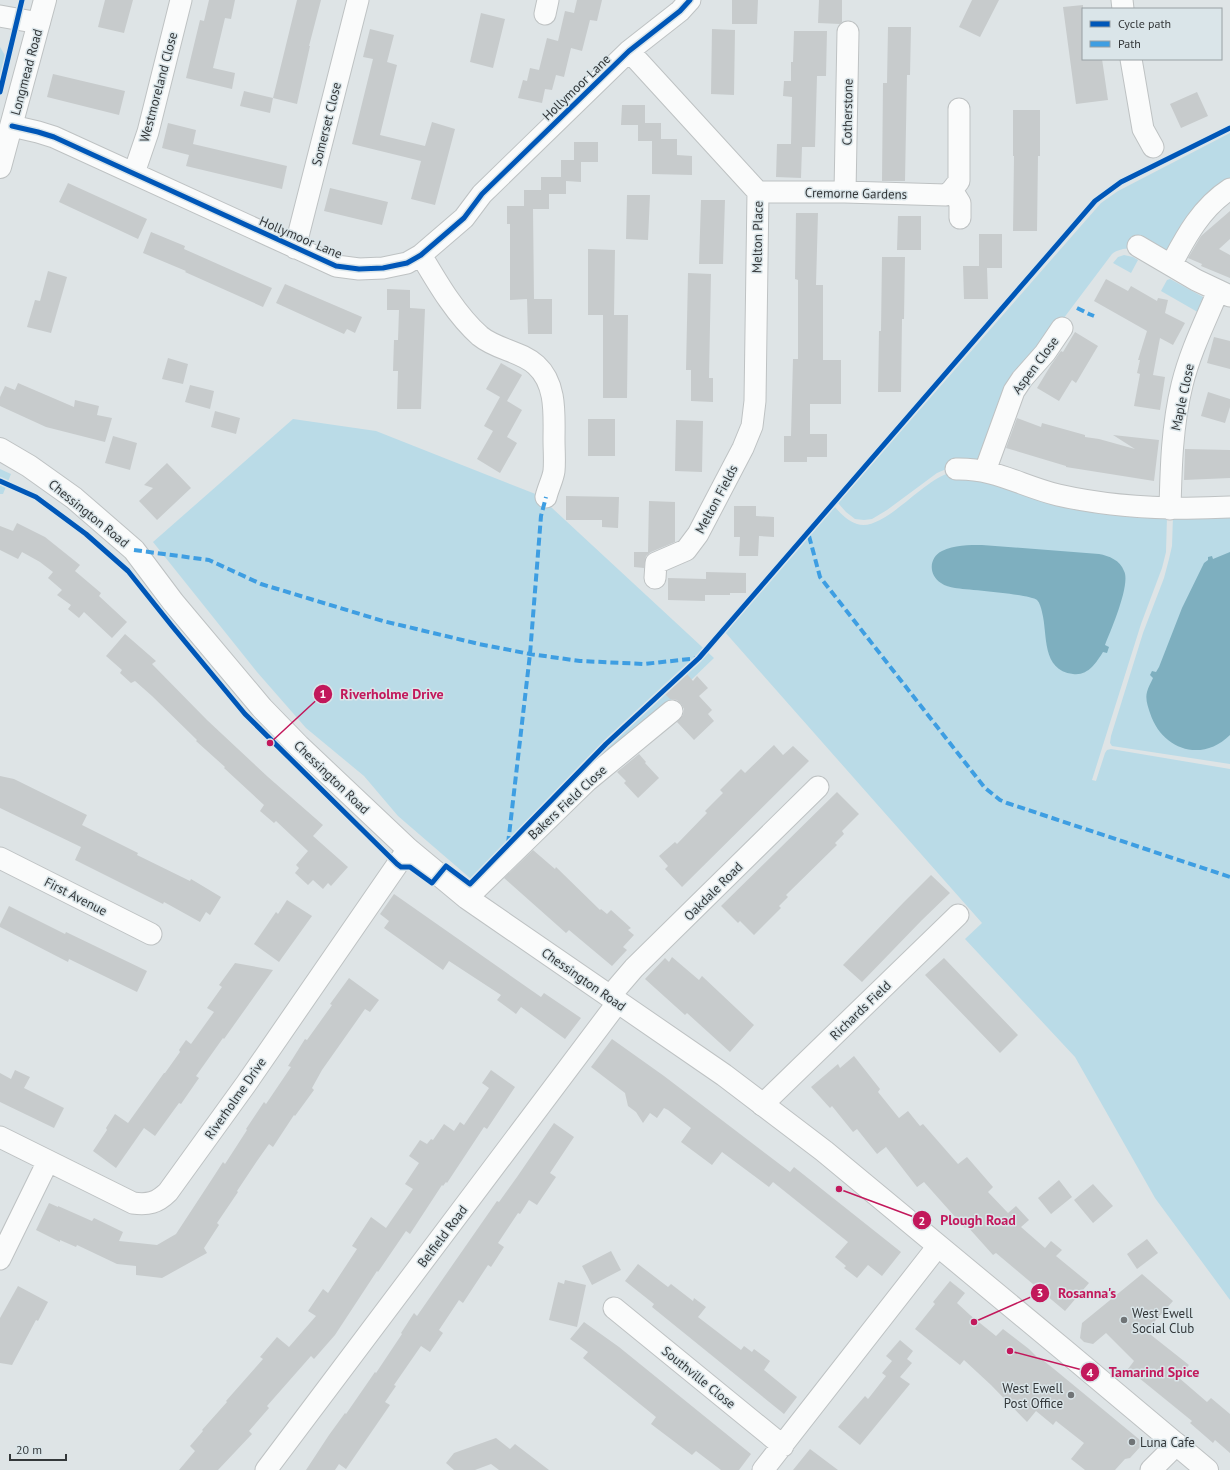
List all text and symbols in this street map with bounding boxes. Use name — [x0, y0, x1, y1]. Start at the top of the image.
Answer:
legend — [1082, 8, 1222, 60]
text: Cycle path — [1118, 16, 1171, 31]
street label: Longmead Road — [7, 27, 46, 117]
street label: Westmoreland Close — [136, 30, 181, 144]
text: Path — [1118, 36, 1141, 51]
street label: Hollymoor Lane — [539, 51, 614, 124]
street label: Cotherstone — [838, 78, 857, 146]
street label: Somerset Close — [308, 81, 345, 168]
street label: Cremorne Gardens — [805, 184, 907, 203]
street label: Melton Place — [748, 201, 767, 273]
street label: Hollymoor Lane — [257, 212, 345, 263]
street label: Aspen Close — [1008, 333, 1063, 397]
street label: Maple Close — [1167, 362, 1198, 432]
street label: Melton Fields — [691, 462, 742, 537]
street label: Chessington Road — [45, 476, 133, 551]
callout: Riverholme Drive — [313, 681, 452, 707]
text: Riverholme Drive — [340, 685, 444, 703]
text: 1 — [320, 686, 326, 701]
street label: Chessington Road — [290, 737, 373, 818]
street label: Bakers Field Close — [524, 762, 610, 843]
street label: Oakdale Road — [680, 858, 746, 924]
street label: First Avenue — [42, 873, 110, 919]
street label: Chessington Road — [538, 944, 629, 1015]
street label: Richards Field — [826, 977, 895, 1044]
street label: Riverholme Drive — [201, 1054, 270, 1142]
street label: Belfield Road — [414, 1202, 471, 1271]
callout: Plough Road — [912, 1207, 1023, 1233]
text: Plough Road — [940, 1211, 1016, 1229]
text: 2 — [919, 1213, 925, 1228]
callout: Rosanna's — [1030, 1280, 1124, 1306]
text: Rosanna's — [1058, 1284, 1116, 1302]
text: 3 — [1037, 1285, 1043, 1300]
place label: West Ewell Social Club — [1132, 1305, 1194, 1337]
marker: West Ewell Social Club — [1119, 1315, 1129, 1325]
street label: Southville Close — [658, 1342, 739, 1412]
callout: Tamarind Spice — [1080, 1359, 1207, 1385]
text: Tamarind Spice — [1109, 1363, 1199, 1381]
text: 4 — [1087, 1365, 1094, 1380]
place label: West Ewell Post Office — [1002, 1380, 1063, 1412]
marker: West Ewell Post Office — [1066, 1390, 1076, 1400]
place label: Luna Cafe — [1140, 1434, 1195, 1451]
scale bar — [10, 1436, 66, 1462]
marker: Luna Cafe — [1127, 1437, 1137, 1447]
text: 20 m — [16, 1442, 42, 1457]

